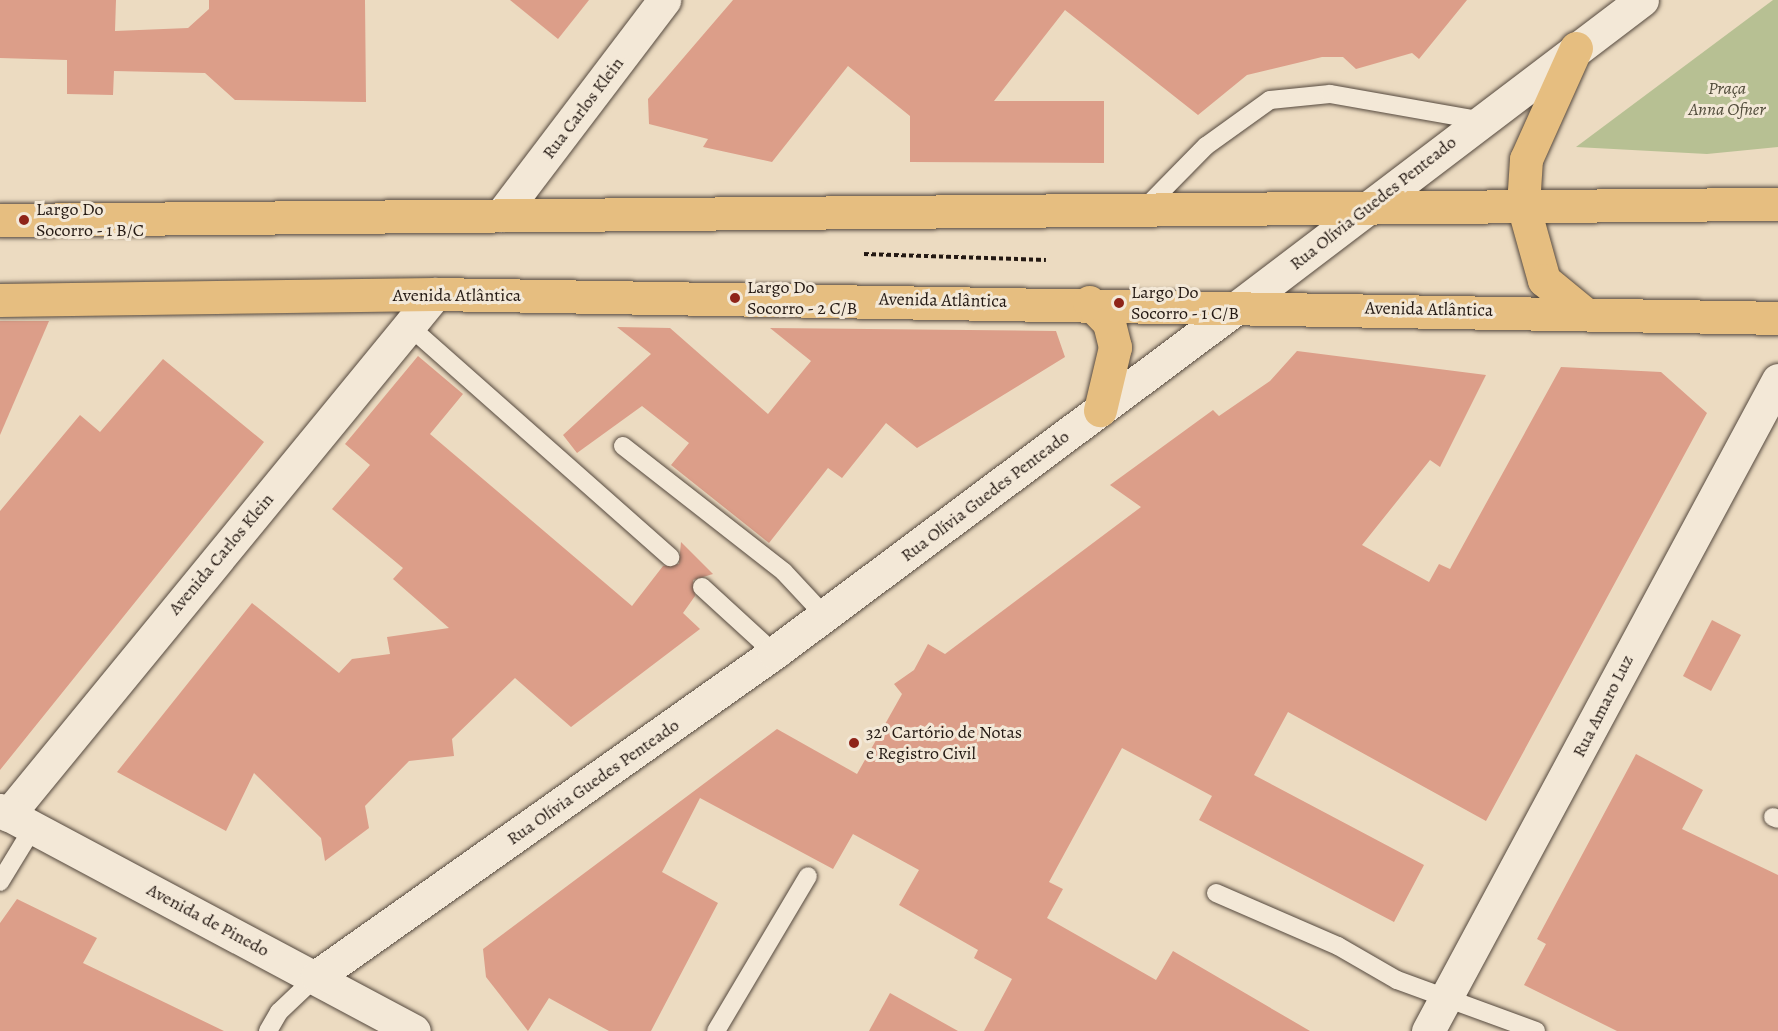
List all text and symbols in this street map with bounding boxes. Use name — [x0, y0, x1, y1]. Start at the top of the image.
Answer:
street label: Rua Carlos Klein — [538, 53, 628, 163]
park label: Praça Anna Ofner — [1688, 78, 1766, 121]
street label: Rua Olívia Guedes Penteado — [1286, 131, 1460, 275]
place label: Largo Do Socorro - 1 B/C — [36, 199, 145, 242]
marker: Largo Do Socorro - 1 B/C — [17, 213, 31, 227]
place label: Largo Do Socorro - 2 C/B — [747, 277, 858, 320]
place label: Largo Do Socorro - 1 C/B — [1131, 282, 1240, 324]
street label: Avenida Atlântica — [393, 284, 521, 306]
street label: Avenida Atlântica — [879, 288, 1007, 312]
marker: Largo Do Socorro - 2 C/B — [728, 291, 742, 305]
marker: Largo Do Socorro - 1 C/B — [1112, 296, 1126, 310]
street label: Avenida Atlântica — [1365, 297, 1493, 321]
street label: Rua Olívia Guedes Penteado — [897, 426, 1073, 566]
street label: Avenida Carlos Klein — [164, 489, 278, 619]
street label: Rua Amaro Luz — [1568, 651, 1638, 761]
street label: Rua Olívia Guedes Penteado — [503, 714, 683, 850]
place label: 32º Cartório de Notas e Registro Civil — [866, 722, 1022, 764]
marker: 32º Cartório de Notas e Registro Civil — [847, 736, 861, 750]
street label: Avenida de Pinedo — [143, 879, 273, 961]

